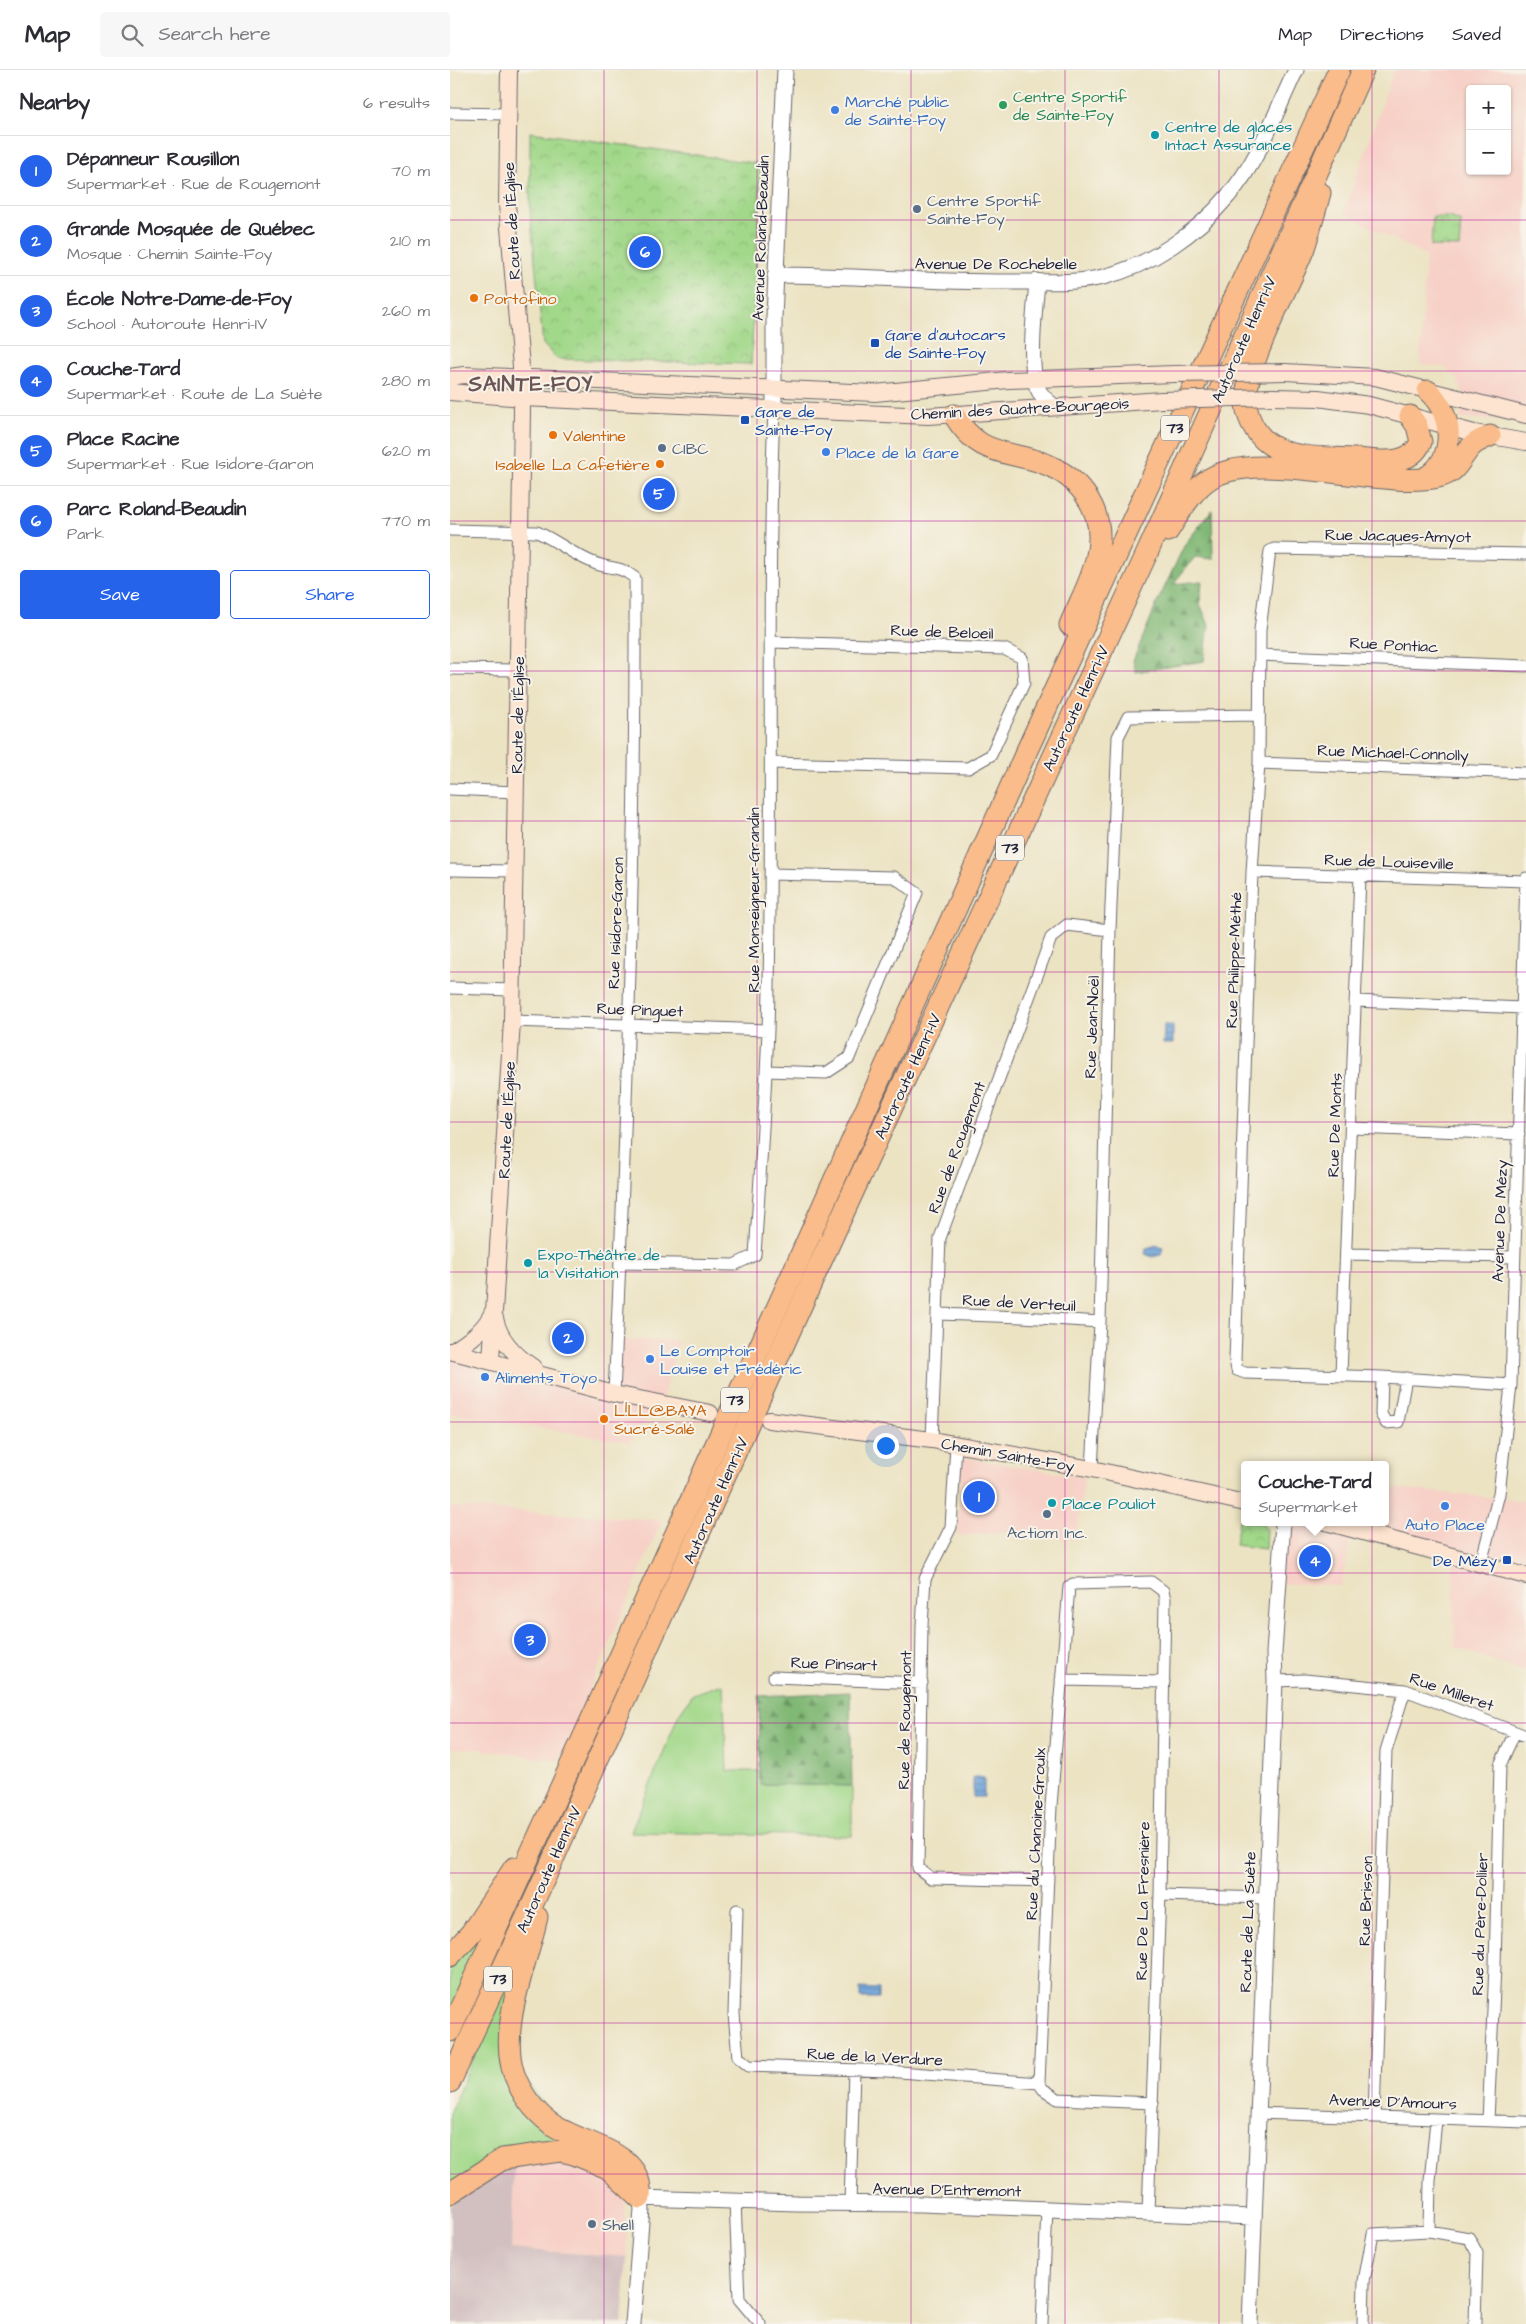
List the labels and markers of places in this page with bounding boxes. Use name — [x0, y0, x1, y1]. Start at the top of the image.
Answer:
place label: Centre Sportif de Sainte-Foy — [1013, 86, 1127, 127]
place label: Marché public de Sainte-Foy — [845, 91, 949, 132]
marker: Centre Sportif de Sainte-Foy — [997, 99, 1009, 111]
marker: Marché public de Sainte-Foy — [829, 104, 841, 116]
place label: Centre de glaces Intact Assurance — [1165, 116, 1292, 156]
marker: Centre de glaces Intact Assurance — [1149, 129, 1161, 141]
place label: Centre Sportif Sainte-Foy — [927, 190, 1041, 231]
marker: Centre Sportif Sainte-Foy — [911, 203, 923, 215]
pin: 6 — [629, 233, 661, 271]
place label: Portofino — [484, 288, 556, 310]
marker: Portofino — [468, 292, 480, 304]
place label: Gare d'autocars de Sainte-Foy — [885, 324, 1006, 365]
marker: Gare d'autocars de Sainte-Foy — [869, 337, 881, 349]
place label: Gare de Sainte-Foy — [755, 401, 833, 442]
marker: Gare de Sainte-Foy — [739, 414, 751, 426]
place label: Valentine — [563, 425, 626, 447]
marker: Valentine — [547, 429, 559, 441]
place label: CIBC — [672, 438, 708, 460]
marker: CIBC — [656, 442, 668, 454]
place label: Place de la Gare — [836, 442, 959, 464]
marker: Place de la Gare — [820, 446, 832, 458]
place label: Isabelle La Cafetière — [495, 454, 650, 476]
marker: Isabelle La Cafetière — [654, 458, 666, 470]
pin: 5 — [643, 475, 675, 513]
place label: Expo-Théâtre de la Visitation — [538, 1244, 660, 1284]
marker: Expo-Théâtre de la Visitation — [522, 1257, 534, 1269]
pin: 2 — [552, 1319, 584, 1357]
place label: Le Comptoir Louise et Frédéric — [660, 1340, 802, 1380]
marker: Le Comptoir Louise et Frédéric — [644, 1353, 656, 1365]
place label: Aliments Toyo — [495, 1367, 597, 1390]
marker: Aliments Toyo — [479, 1371, 491, 1383]
place label: L!LL@BAYA Sucré-Salé — [614, 1400, 707, 1440]
marker: L!LL@BAYA Sucré-Salé — [598, 1413, 610, 1425]
pin: 1 — [963, 1478, 995, 1516]
place label: Place Pouliot — [1062, 1493, 1156, 1515]
marker: Place Pouliot — [1046, 1497, 1058, 1509]
marker: Auto Place — [1439, 1500, 1451, 1512]
marker: Actiom Inc. — [1041, 1508, 1053, 1520]
place label: Auto Place — [1405, 1514, 1485, 1536]
place label: Actiom Inc. — [1007, 1522, 1087, 1544]
pin: 4 — [1299, 1542, 1331, 1580]
place label: De Mézy — [1433, 1550, 1497, 1573]
marker: De Mézy — [1501, 1554, 1513, 1566]
pin: 3 — [514, 1621, 546, 1659]
place label: Shell — [602, 2214, 634, 2236]
marker: Shell — [586, 2218, 598, 2230]

